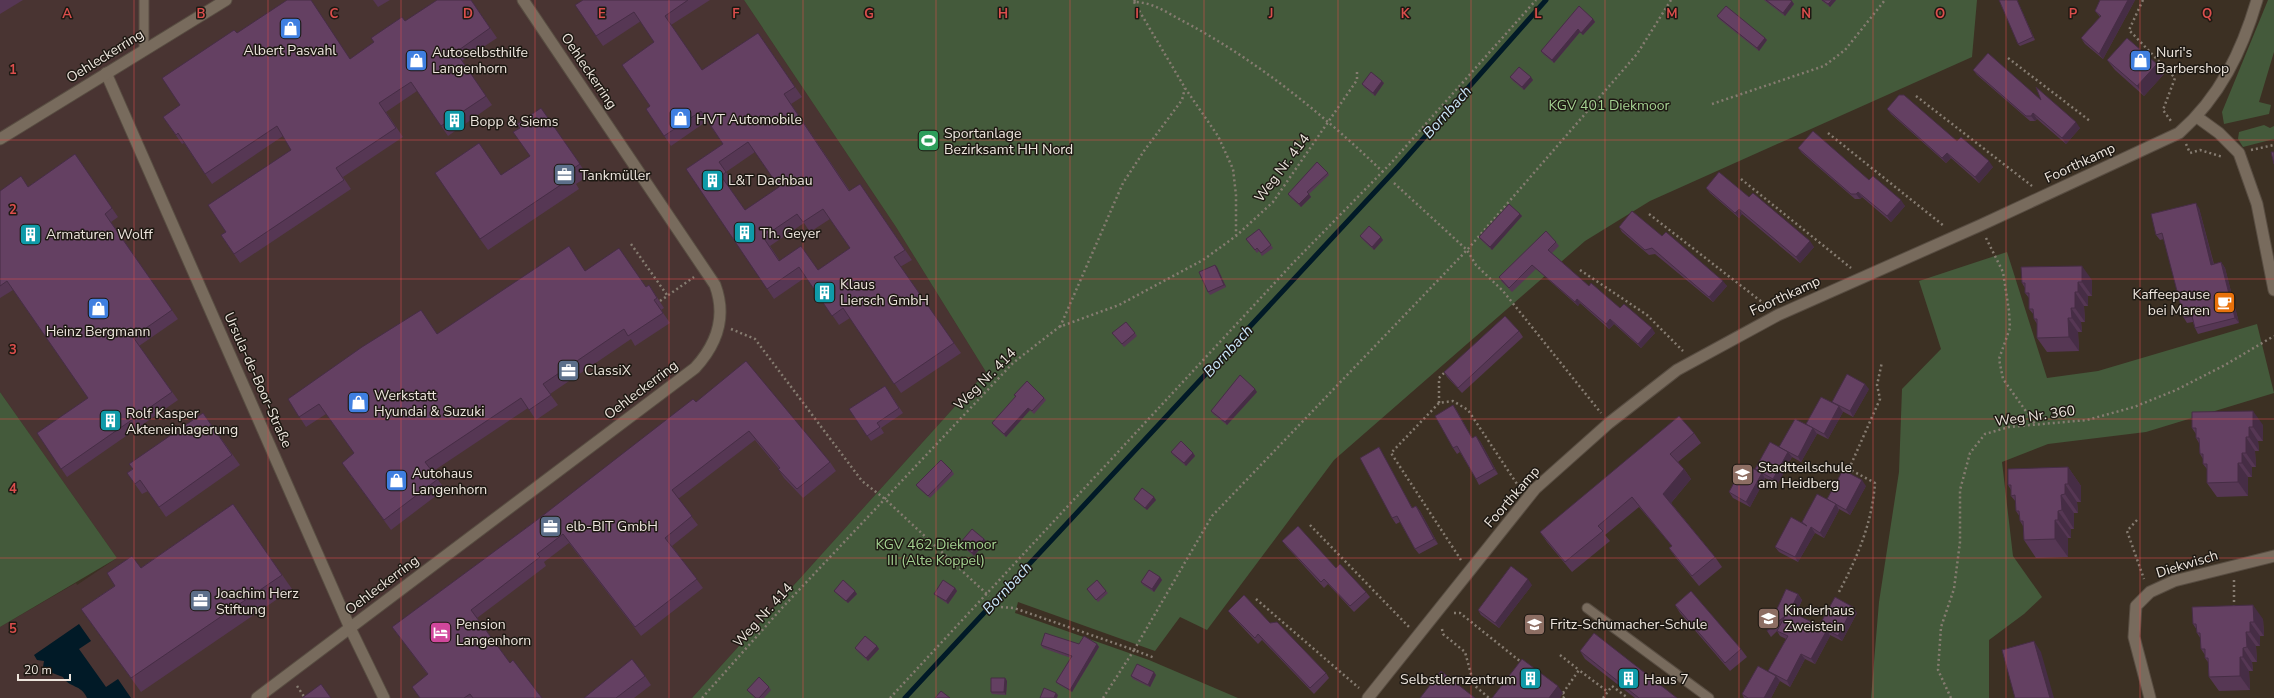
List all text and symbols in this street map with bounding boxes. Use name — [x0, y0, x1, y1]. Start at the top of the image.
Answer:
text: A — [62, 5, 72, 23]
text: B — [197, 5, 206, 23]
text: C — [330, 5, 339, 23]
text: D — [463, 5, 473, 23]
text: E — [598, 5, 606, 23]
text: F — [732, 5, 740, 23]
text: G — [864, 5, 874, 23]
text: H — [998, 5, 1008, 23]
text: I — [1135, 5, 1139, 23]
text: J — [1268, 5, 1273, 23]
text: K — [1401, 5, 1410, 23]
text: L — [1534, 5, 1542, 23]
text: M — [1666, 5, 1678, 23]
text: N — [1801, 5, 1811, 23]
text: O — [1935, 5, 1945, 23]
text: P — [2069, 5, 2078, 23]
text: Q — [2202, 5, 2212, 23]
shop icon: Albert Pasvahl — [277, 15, 303, 41]
street label: Oehleckerring — [63, 25, 147, 87]
street label: Oehleckerring — [557, 29, 621, 113]
place label: Albert Pasvahl — [244, 41, 337, 60]
place label: Autoselbsthilfe Langenhorn — [432, 43, 528, 78]
place label: Nuri's Barbershop — [2156, 43, 2229, 78]
shop icon: Autoselbsthilfe Langenhorn — [403, 47, 429, 73]
shop icon: Nuri's Barbershop — [2128, 47, 2154, 73]
text: 1 — [9, 61, 17, 79]
water label: Bornbach — [1418, 81, 1476, 143]
park label: KGV 401 Diekmoor — [1548, 96, 1670, 115]
shop icon: HVT Automobile — [667, 106, 693, 132]
building icon: Bopp & Siems — [441, 108, 467, 134]
place label: HVT Automobile — [696, 110, 802, 129]
place label: Bopp & Siems — [470, 112, 559, 131]
place label: Sportanlage Bezirksamt HH Nord — [944, 124, 1073, 159]
sports icon: Sportanlage Bezirksamt HH Nord — [916, 128, 942, 154]
street label: Weg Nr. 414 — [1250, 130, 1314, 206]
street label: Foorthkamp — [2042, 138, 2118, 188]
office icon: Tankmüller — [551, 162, 577, 188]
place label: Tankmüller — [580, 166, 650, 185]
building icon: L&T Dachbau — [700, 167, 726, 193]
place label: L&T Dachbau — [728, 171, 813, 190]
text: 2 — [9, 201, 17, 219]
building icon: Th. Geyer — [732, 220, 758, 246]
building icon: Armaturen Wolff — [17, 221, 43, 247]
place label: Th. Geyer — [760, 224, 820, 243]
place label: Armaturen Wolff — [46, 225, 153, 244]
street label: Foorthkamp — [1747, 271, 1823, 321]
place label: Klaus Liersch GmbH — [840, 275, 929, 310]
building icon: Klaus Liersch GmbH — [811, 279, 837, 305]
place label: Kaffeepause bei Maren — [2132, 285, 2210, 320]
cafe icon: Kaffeepause bei Maren — [2212, 289, 2238, 315]
shop icon: Heinz Bergmann — [85, 296, 111, 322]
street label: Ursula-de-Boor-Straße — [220, 309, 296, 451]
water label: Bornbach — [1199, 321, 1257, 381]
place label: Heinz Bergmann — [46, 322, 150, 341]
text: 3 — [9, 341, 17, 359]
street label: Weg Nr. 414 — [950, 344, 1020, 414]
street label: Oehleckerring — [600, 356, 682, 424]
office icon: ClassiX — [555, 357, 581, 383]
place label: ClassiX — [584, 361, 631, 380]
place label: Werkstatt Hyundai & Suzuki — [374, 386, 484, 421]
shop icon: Werkstatt Hyundai & Suzuki — [346, 390, 372, 416]
street label: Weg Nr. 360 — [1994, 401, 2076, 431]
place label: Rolf Kasper Akteneinlagerung — [126, 404, 238, 439]
building icon: Rolf Kasper Akteneinlagerung — [97, 408, 123, 434]
place label: Stadtteilschule am Heidberg — [1758, 458, 1852, 493]
street label: Foorthkamp — [1480, 462, 1544, 532]
school or university icon: Stadtteilschule am Heidberg — [1729, 462, 1755, 488]
place label: Autohaus Langenhorn — [412, 464, 487, 499]
shop icon: Autohaus Langenhorn — [384, 468, 410, 494]
text: 4 — [9, 480, 17, 498]
office icon: elb-BIT GmbH — [537, 513, 563, 539]
place label: elb-BIT GmbH — [566, 517, 658, 536]
park label: KGV 462 Diekmoor III (Alte Koppel) — [875, 535, 997, 570]
street label: Diekwisch — [2154, 546, 2220, 582]
street label: Oehleckerring — [341, 551, 423, 619]
water label: Bornbach — [978, 558, 1036, 618]
street label: Weg Nr. 414 — [729, 579, 797, 651]
place label: Joachim Herz Stiftung — [215, 584, 299, 619]
office icon: Joachim Herz Stiftung — [188, 588, 214, 614]
place label: Kinderhaus Zweistein — [1784, 601, 1855, 636]
school or university icon: Kinderhaus Zweistein — [1755, 605, 1781, 631]
school or university icon: Fritz-Schumacher-Schule — [1522, 611, 1548, 637]
place label: Pension Langenhorn — [456, 615, 531, 650]
place label: Fritz-Schumacher-Schule — [1550, 615, 1707, 634]
hotel icon: Pension Langenhorn — [428, 619, 454, 645]
text: 5 — [9, 620, 17, 638]
scale bar — [18, 656, 70, 682]
text: 20 m — [24, 662, 52, 678]
building icon: Selbstlernzentrum — [1518, 666, 1544, 692]
building icon: Haus 7 — [1616, 666, 1642, 692]
place label: Selbstlernzentrum — [1400, 670, 1516, 689]
place label: Haus 7 — [1644, 670, 1689, 689]

